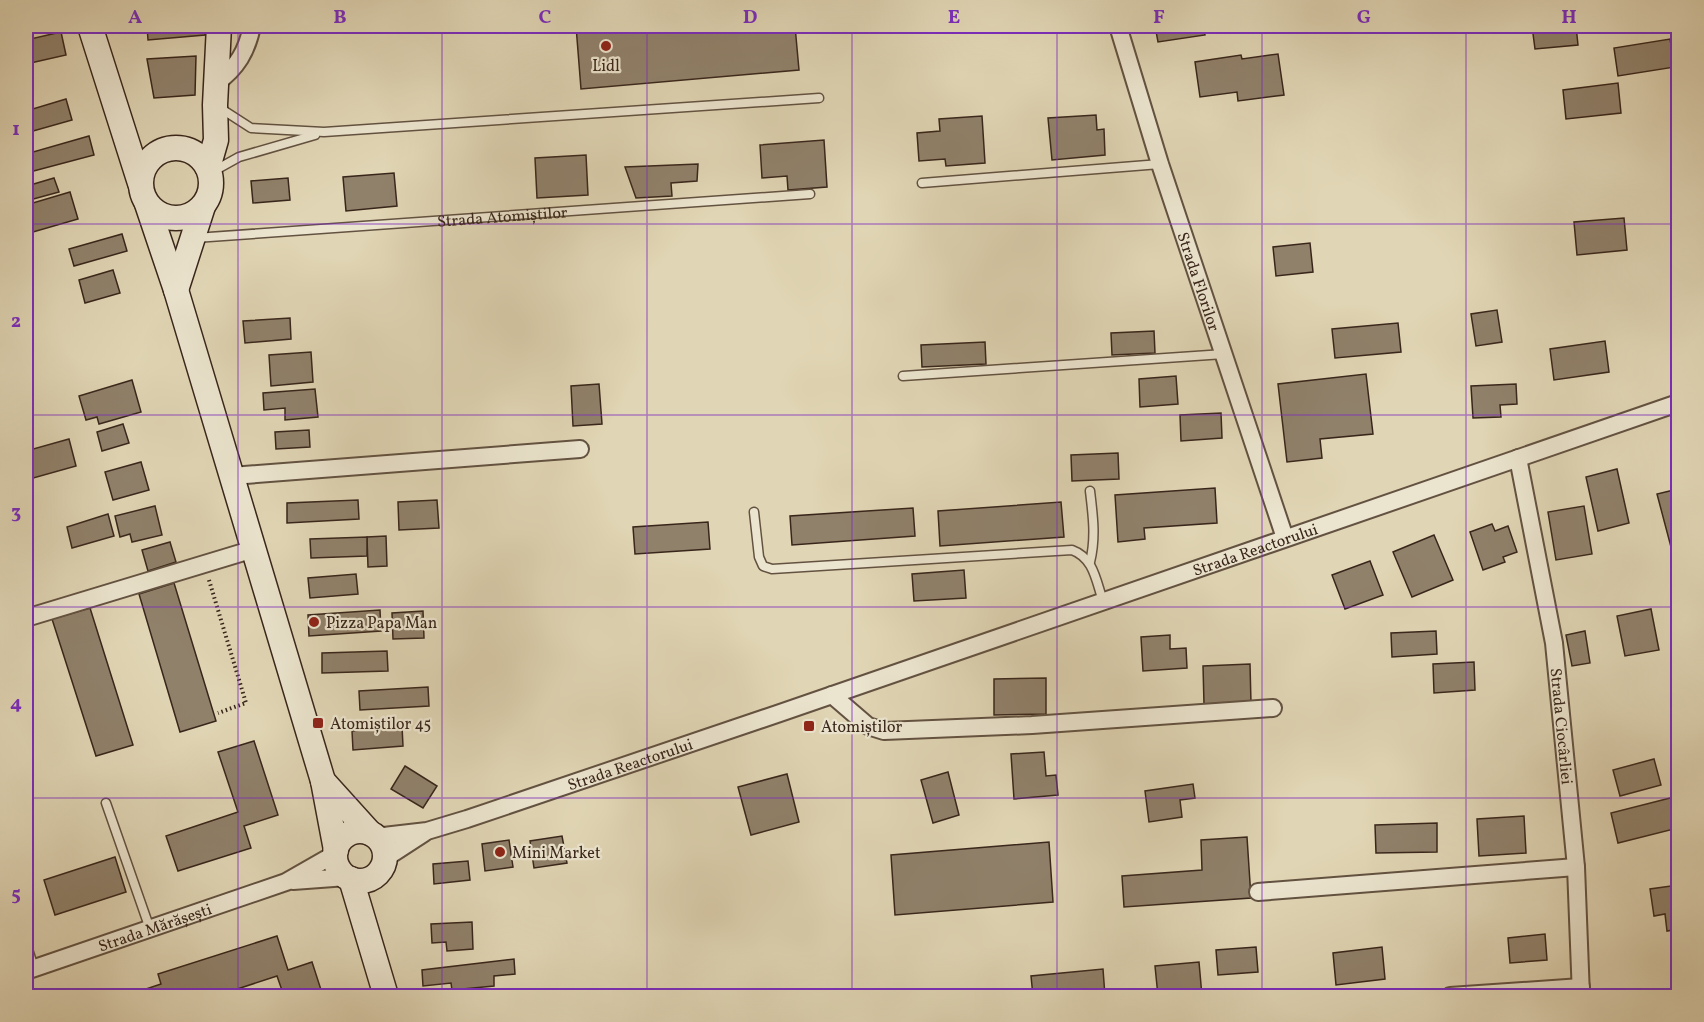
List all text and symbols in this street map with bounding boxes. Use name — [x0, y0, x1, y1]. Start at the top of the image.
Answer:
text: A — [128, 4, 142, 32]
text: B — [333, 4, 347, 32]
text: C — [539, 4, 552, 32]
text: D — [743, 4, 757, 32]
text: E — [948, 4, 960, 32]
text: F — [1153, 4, 1165, 32]
text: G — [1357, 4, 1371, 32]
text: H — [1561, 4, 1577, 32]
marker: Lidl — [599, 39, 613, 53]
place label: Lidl — [592, 56, 620, 78]
text: 1 — [12, 116, 20, 144]
street label: Strada Atomiștilor — [436, 202, 569, 234]
street label: Strada Florilor — [1171, 230, 1224, 335]
text: 2 — [11, 308, 21, 336]
text: 3 — [11, 499, 21, 527]
street label: Strada Reactorului — [1190, 519, 1321, 583]
place label: Pizza Papa Man — [326, 613, 437, 635]
marker: Pizza Papa Man — [307, 615, 321, 629]
street label: Strada Ciocârliei — [1544, 667, 1577, 786]
text: 4 — [10, 690, 22, 718]
place label: Atomiștilor 45 — [330, 714, 431, 736]
marker: Atomiștilor 45 — [311, 716, 325, 730]
place label: Atomiștilor — [821, 717, 903, 739]
marker: Atomiștilor — [802, 719, 816, 733]
street label: Strada Reactorului — [565, 734, 696, 797]
place label: Mini Market — [512, 843, 601, 865]
marker: Mini Market — [493, 845, 507, 859]
text: 5 — [11, 881, 21, 909]
street label: Strada Mărășești — [96, 899, 215, 958]

